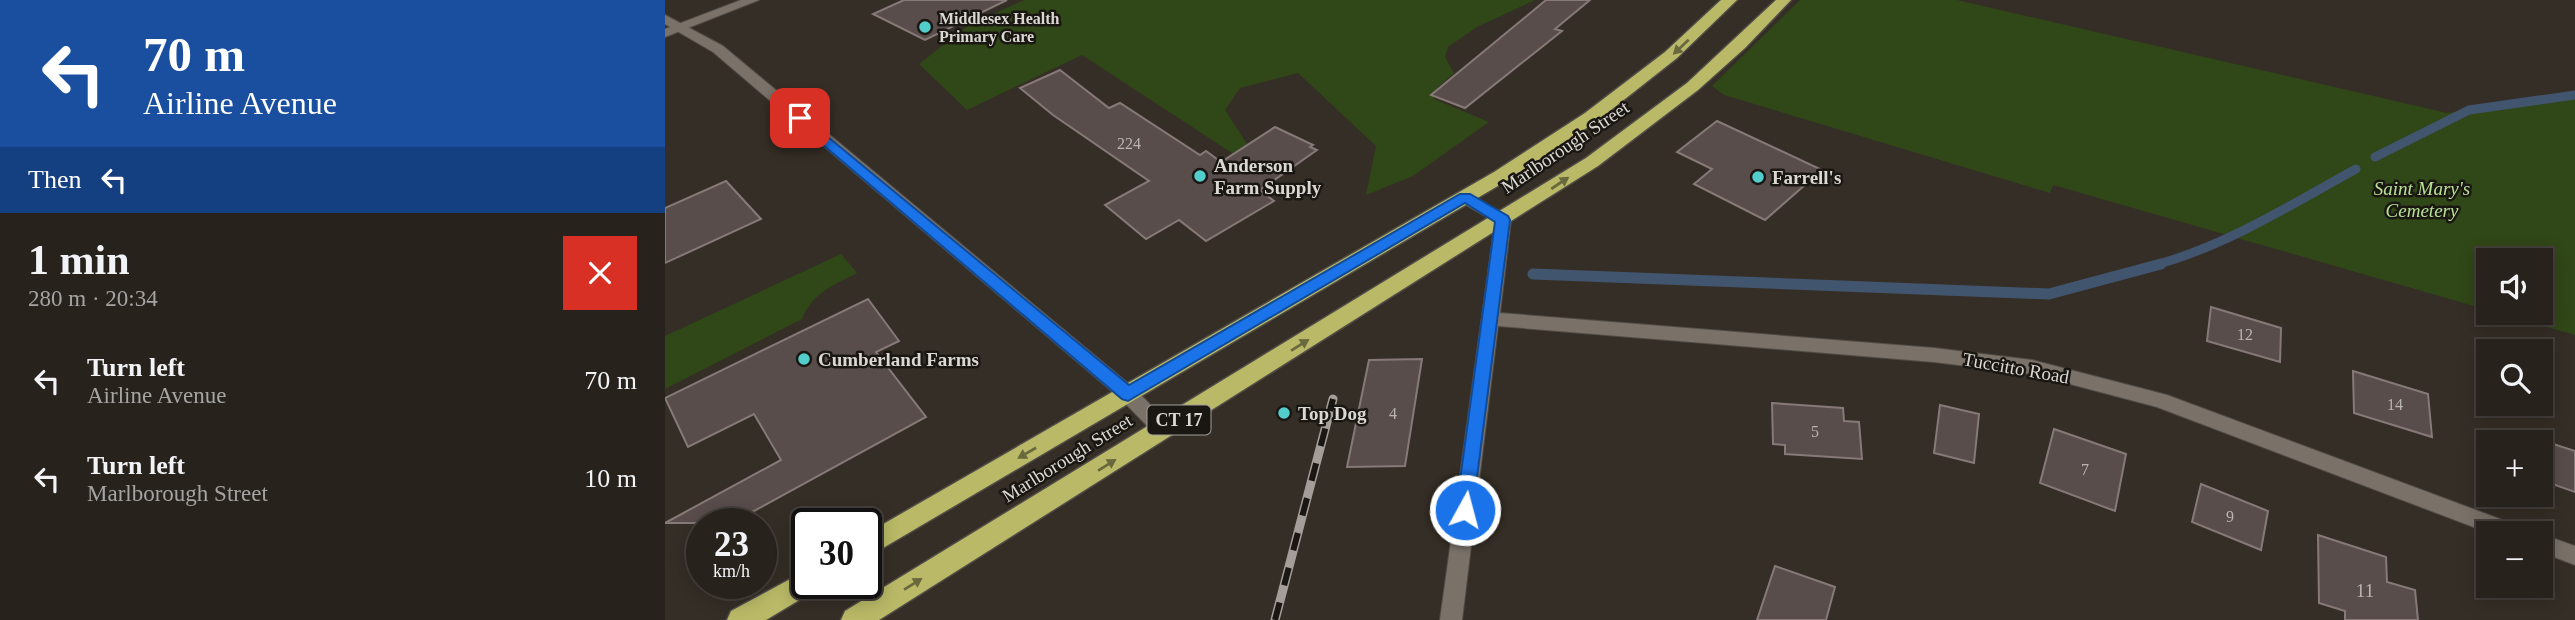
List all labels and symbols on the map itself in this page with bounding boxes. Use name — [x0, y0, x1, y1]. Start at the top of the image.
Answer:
place label: Middlesex Health Primary Care — [939, 10, 1060, 46]
marker: Middlesex Health Primary Care — [917, 19, 933, 35]
one-way arrow — [1672, 38, 1689, 55]
pin — [770, 88, 830, 148]
street label: Marlborough Street — [1497, 96, 1633, 197]
house number: 224 — [1117, 135, 1141, 152]
place label: Anderson Farm Supply — [1214, 155, 1322, 198]
place label: Farrell's — [1772, 167, 1841, 188]
marker: Anderson Farm Supply — [1192, 168, 1208, 184]
marker: Farrell's — [1750, 169, 1766, 185]
one-way arrow — [1551, 176, 1569, 190]
park label: Saint Mary's Cemetery — [2374, 178, 2470, 221]
house number: 12 — [2237, 326, 2253, 343]
one-way arrow — [1291, 339, 1310, 351]
street label: Tuccitto Road — [1961, 348, 2071, 388]
place label: Cumberland Farms — [818, 349, 979, 370]
marker: Cumberland Farms — [796, 351, 812, 367]
house number: 14 — [2387, 396, 2403, 413]
place label: Top Dog — [1298, 403, 1367, 424]
marker: Top Dog — [1276, 405, 1292, 421]
house number: 4 — [1389, 405, 1397, 422]
road number: CT 17 — [1147, 406, 1211, 434]
street label: Marlborough Street — [998, 409, 1136, 506]
house number: 5 — [1811, 423, 1819, 440]
one-way arrow — [1017, 447, 1036, 459]
one-way arrow — [1097, 458, 1116, 471]
house number: 7 — [2081, 461, 2089, 478]
position arrow — [1428, 473, 1502, 547]
speed limit sign: 30 — [791, 508, 882, 599]
house number: 9 — [2226, 508, 2234, 525]
one-way arrow — [904, 578, 923, 591]
house number: 11 — [2356, 580, 2374, 601]

